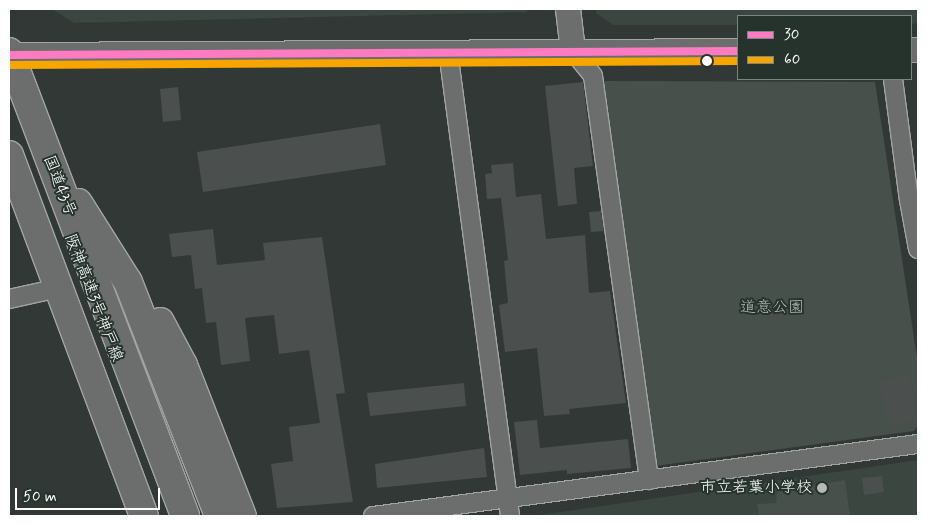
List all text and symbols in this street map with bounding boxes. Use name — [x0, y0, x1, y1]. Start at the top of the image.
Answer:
legend — [737, 15, 912, 80]
text: 30 — [784, 25, 799, 45]
text: 60 — [784, 50, 800, 70]
unlabelled marker — [702, 56, 712, 66]
street label: 国道43号 — [39, 153, 79, 219]
street label: 阪神高速3号神戸線 — [60, 231, 126, 365]
park label: 道意公園 — [740, 298, 804, 318]
scale bar — [18, 478, 162, 510]
place label: 市立若葉小学校 — [700, 478, 812, 498]
marker: 市立若葉小学校 — [816, 482, 828, 494]
text: 50 m — [23, 487, 57, 507]

